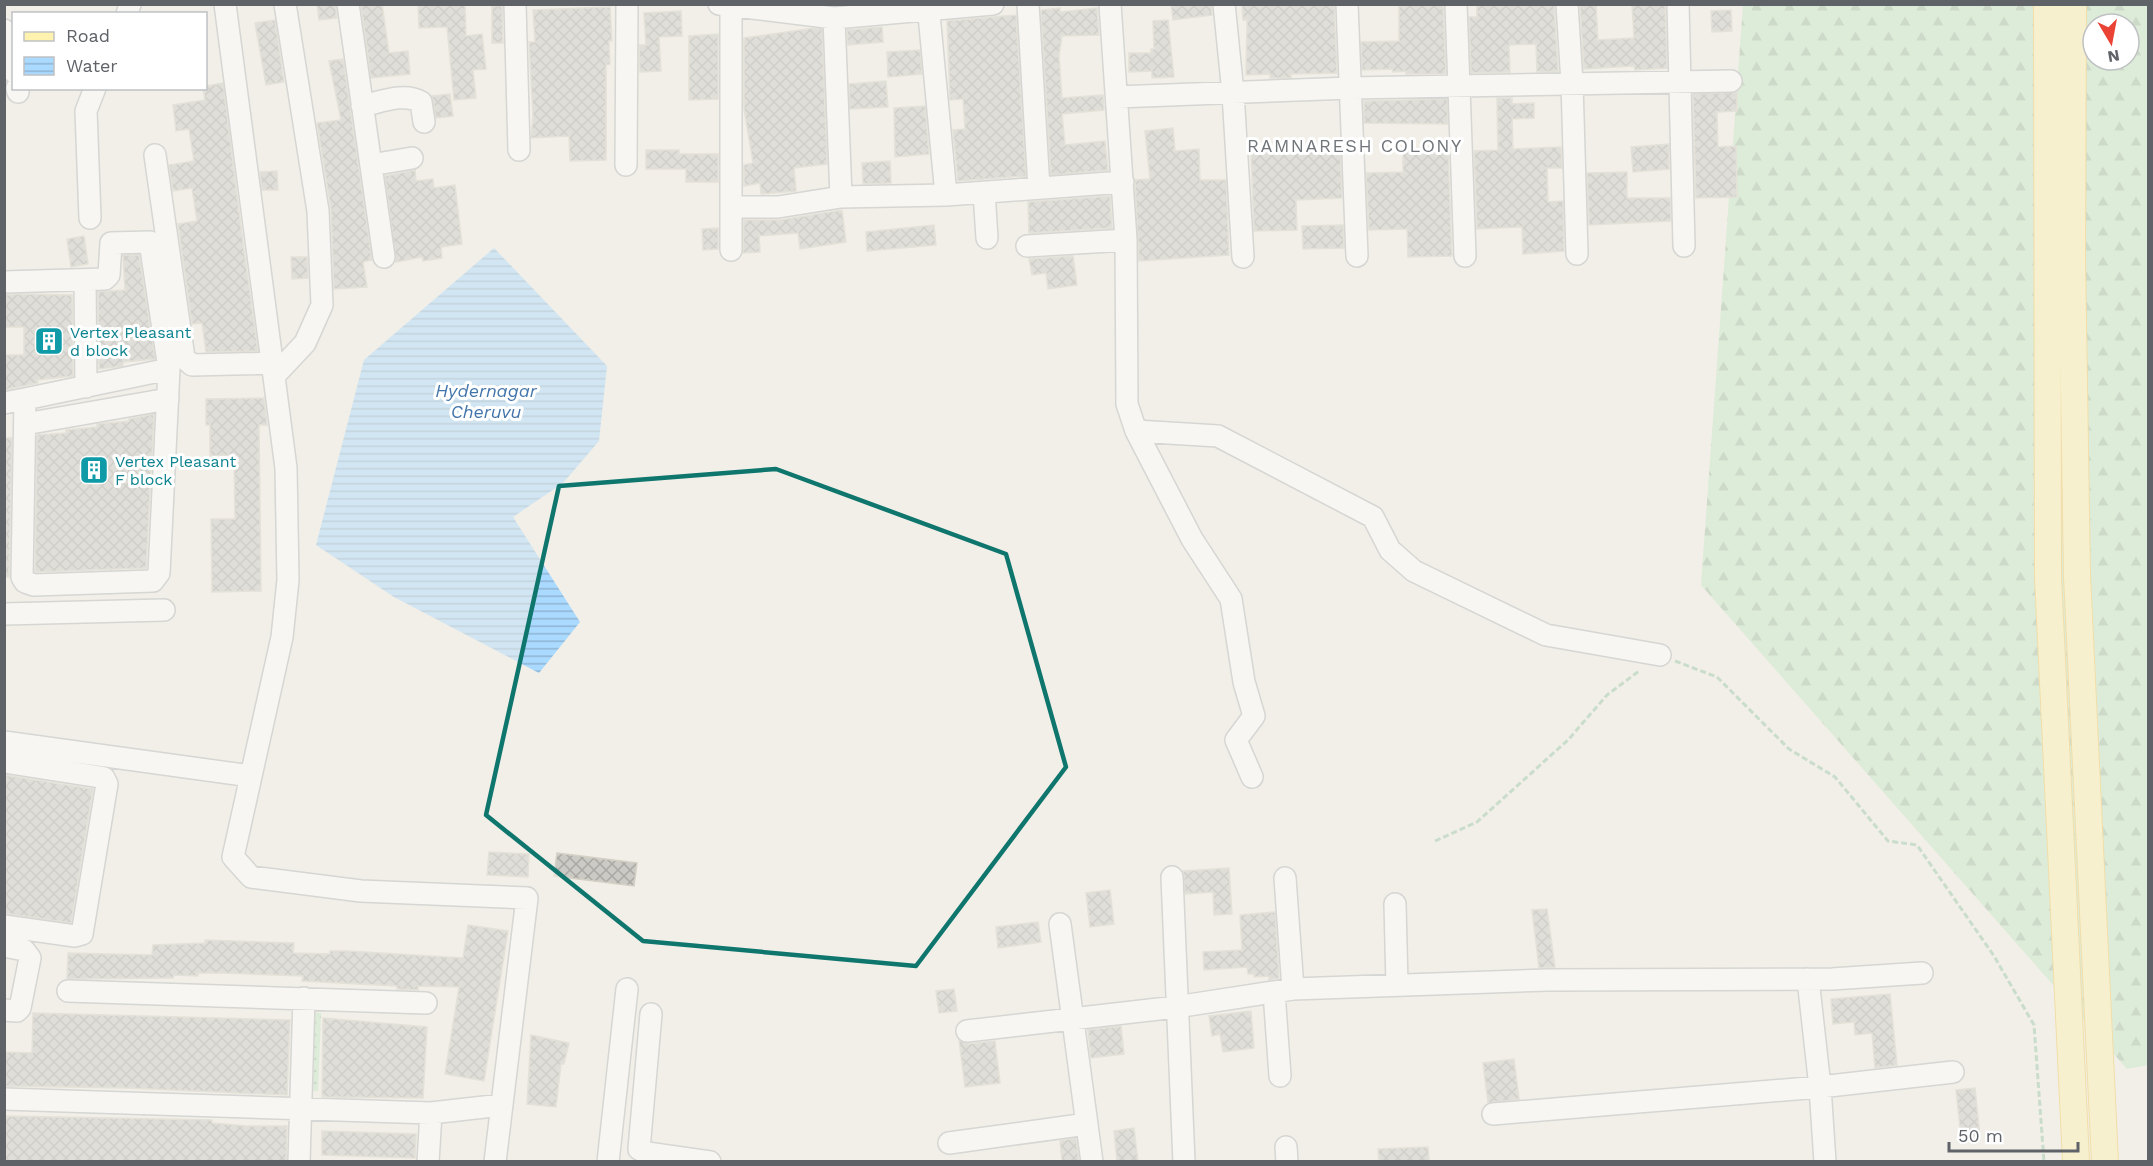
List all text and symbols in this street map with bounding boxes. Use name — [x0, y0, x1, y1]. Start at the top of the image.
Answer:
legend — [12, 12, 207, 90]
north arrow — [2081, 12, 2141, 72]
text: Road — [66, 25, 110, 46]
text: N — [2106, 46, 2121, 67]
text: Water — [66, 55, 118, 76]
district label: RAMNARESH COLONY — [1247, 135, 1463, 156]
place label: Vertex Pleasant d block — [70, 323, 191, 360]
building icon: Vertex Pleasant d block — [33, 325, 65, 357]
water label: Hydernagar Cheruvu — [435, 380, 538, 422]
place label: Vertex Pleasant F block — [115, 452, 236, 489]
building icon: Vertex Pleasant F block — [78, 454, 110, 486]
scale bar — [1949, 1115, 2078, 1153]
text: 50 m — [1958, 1125, 2003, 1146]

